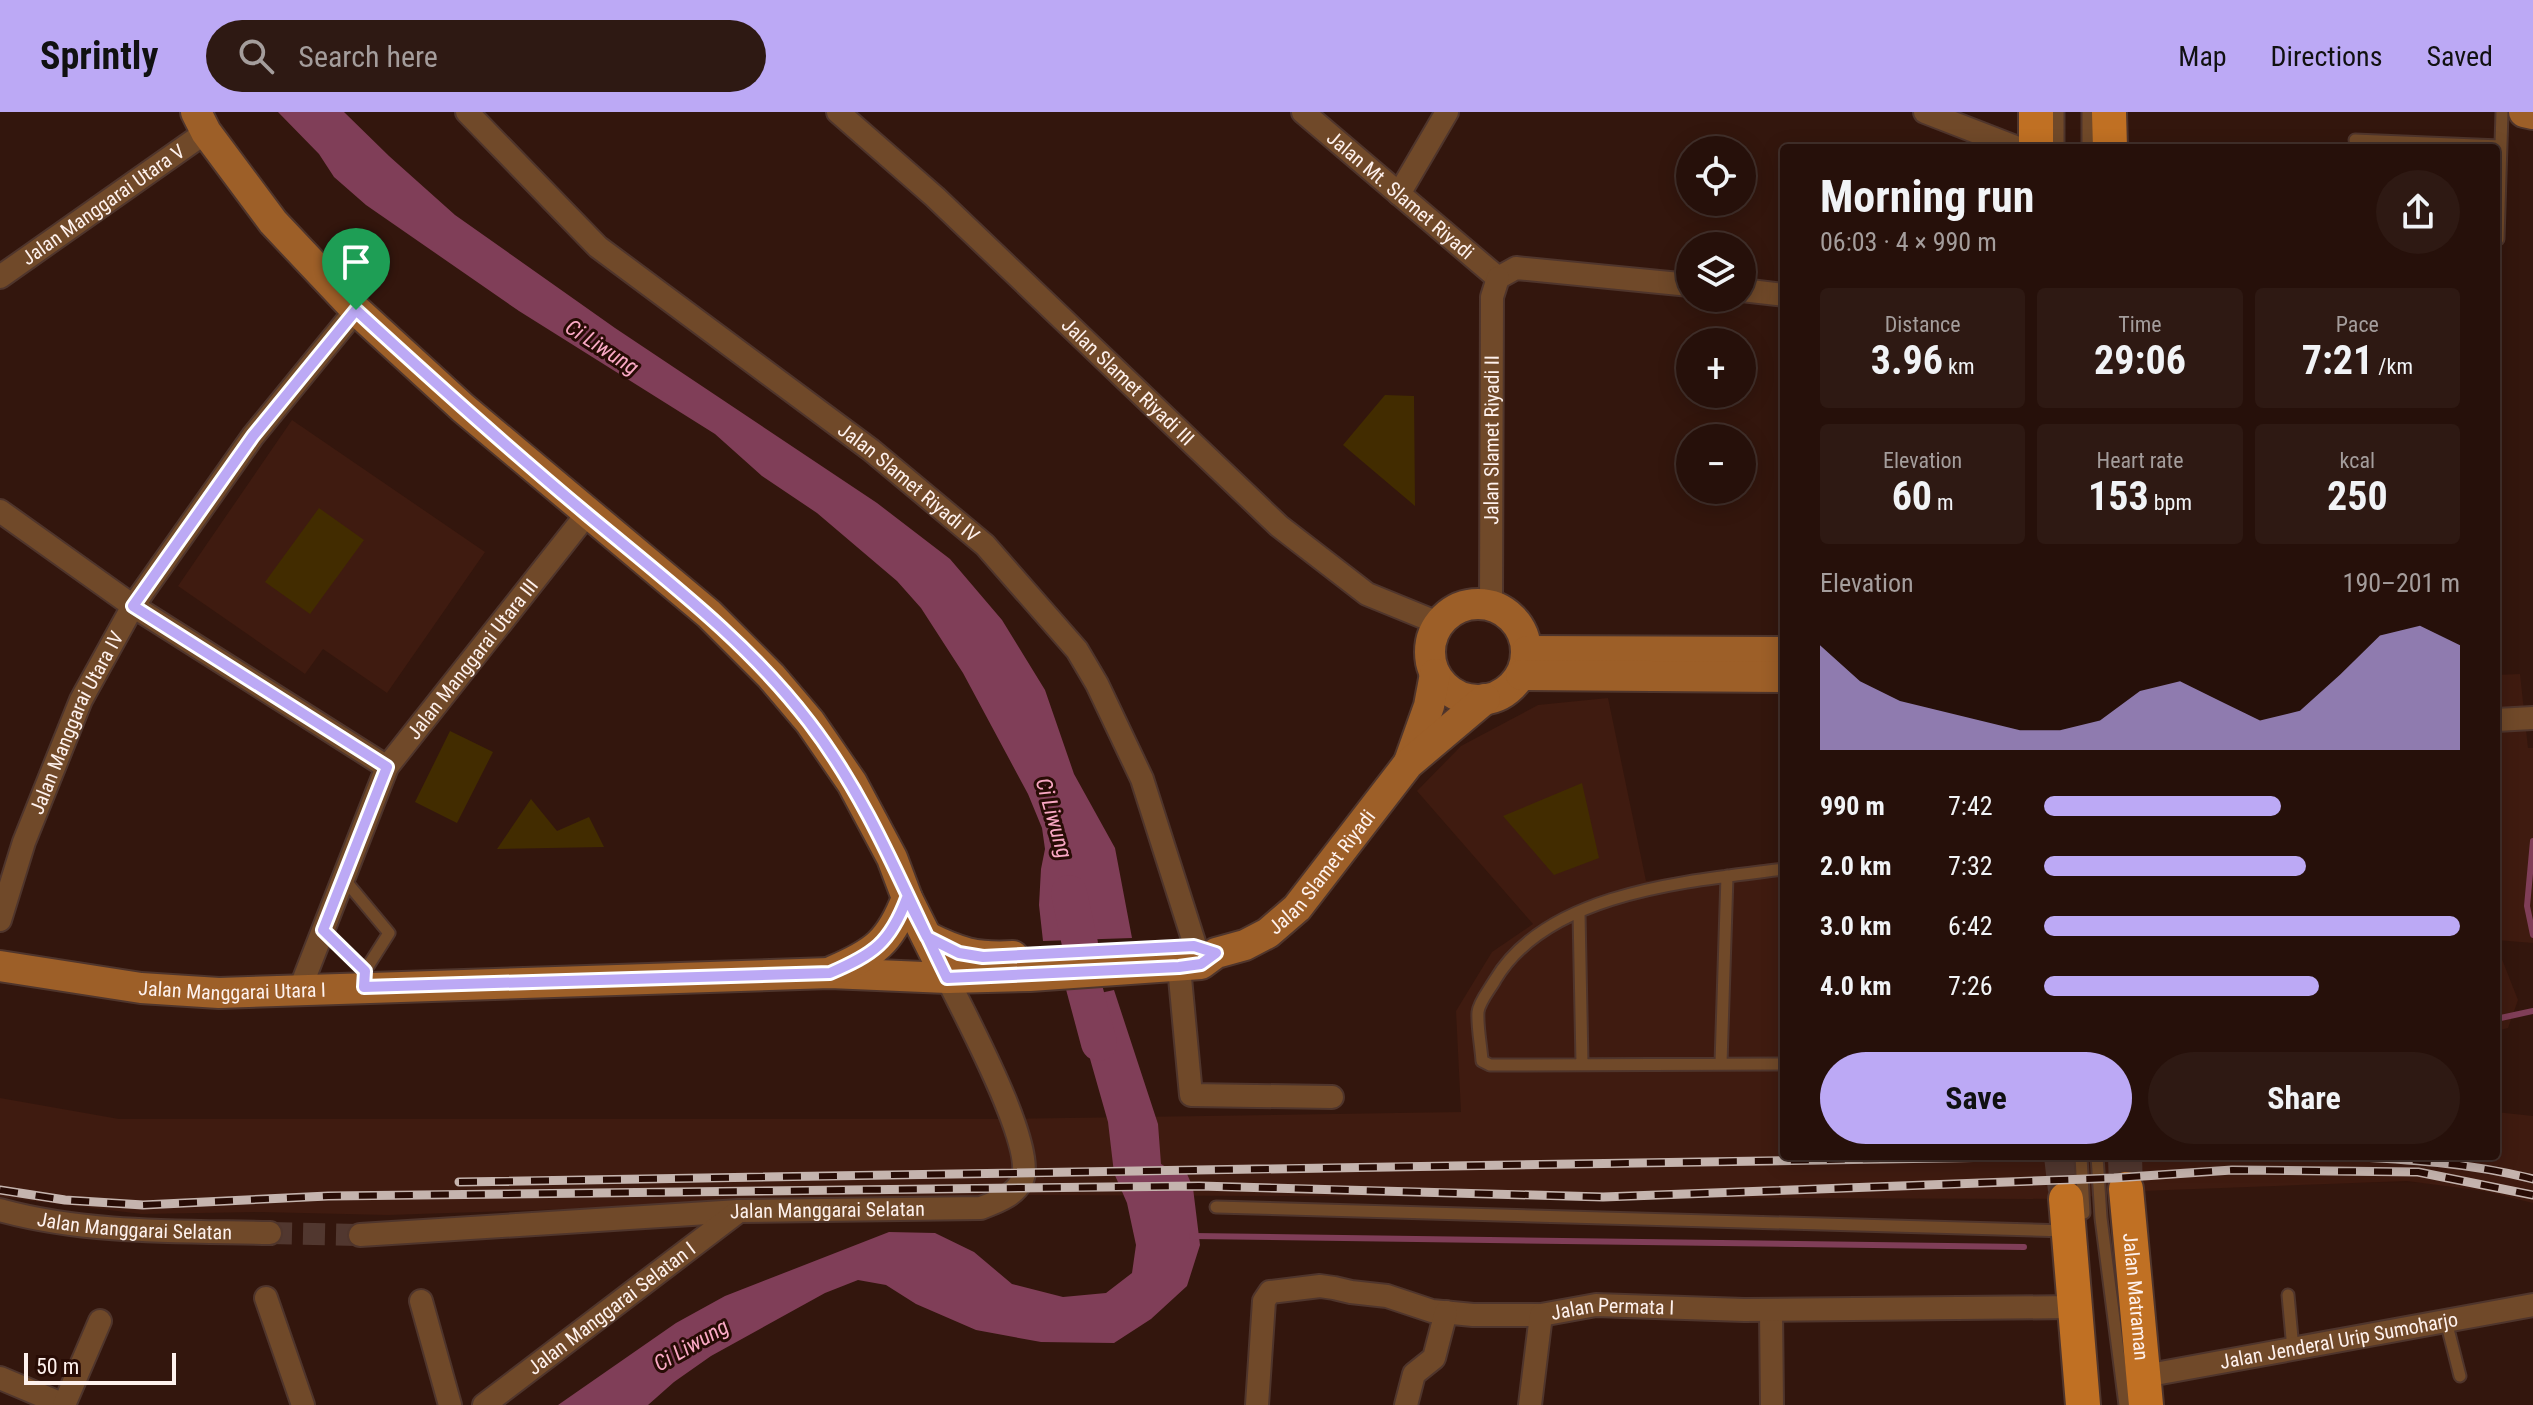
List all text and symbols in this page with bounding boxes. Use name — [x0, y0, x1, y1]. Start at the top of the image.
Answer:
search box — [206, 20, 766, 92]
text: Sprintly — [40, 34, 158, 78]
icon: search — [234, 34, 278, 78]
text: Search here — [298, 39, 438, 74]
text: Map — [2178, 40, 2227, 73]
text: Directions — [2271, 40, 2382, 73]
text: Saved — [2426, 40, 2493, 73]
street label: Jalan Mt. Slamet Riyadi — [1322, 126, 1479, 264]
map controls — [1676, 136, 1756, 504]
button: locate — [1676, 136, 1756, 216]
street label: Jalan Manggarai Utara V — [17, 139, 189, 270]
button: share — [2376, 170, 2460, 254]
text: Morning run — [1820, 171, 2034, 223]
text: 06:03 · 4 × 990 m — [1820, 227, 1997, 257]
pin — [322, 228, 390, 310]
button: layers — [1676, 232, 1756, 312]
icon: arrive — [334, 240, 378, 284]
text: Distance — [1885, 312, 1961, 337]
text: Time — [2118, 312, 2162, 337]
text: Pace — [2336, 312, 2379, 337]
street label: Jalan Slamet Riyadi III — [1057, 313, 1199, 450]
water label: Ci Liwung — [561, 314, 644, 380]
button: + — [1676, 328, 1756, 408]
text: 3.96 — [1871, 337, 1943, 384]
text: 29:06 — [2094, 337, 2186, 384]
text: 7:21 — [2302, 337, 2373, 384]
text: km — [1943, 354, 1975, 379]
text: /km — [2373, 354, 2413, 379]
street label: Jalan Slamet Riyadi II — [1479, 355, 1504, 525]
street label: Jalan Slamet Riyadi IV — [833, 418, 984, 547]
button: − — [1676, 424, 1756, 504]
text: Elevation — [1883, 448, 1962, 473]
text: Heart rate — [2097, 448, 2183, 473]
text: kcal — [2340, 448, 2375, 473]
text: 60 — [1892, 473, 1932, 520]
text: 153 — [2088, 473, 2149, 520]
text: 250 — [2327, 473, 2388, 520]
text: m — [1932, 490, 1954, 515]
text: bpm — [2149, 490, 2192, 515]
text: Elevation — [1820, 568, 1914, 598]
text: 190–201 m — [2343, 568, 2460, 598]
street label: Jalan Manggarai Utara III — [402, 574, 543, 744]
street label: Jalan Manggarai Utara IV — [24, 627, 129, 818]
water label: Ci Liwung — [1031, 775, 1077, 861]
text: 990 m — [1820, 791, 1885, 821]
text: 7:42 — [1948, 791, 1993, 821]
street label: Jalan Slamet Riyadi — [1263, 805, 1380, 939]
text: 2.0 km — [1820, 851, 1892, 881]
text: 7:32 — [1948, 851, 1993, 881]
text: 3.0 km — [1820, 911, 1892, 941]
text: 6:42 — [1948, 911, 1993, 941]
text: 4.0 km — [1820, 971, 1892, 1001]
text: 7:26 — [1948, 971, 1993, 1001]
street label: Jalan Manggarai Utara I — [138, 976, 326, 1005]
button: Save — [1820, 1052, 2132, 1144]
button: Share — [2148, 1052, 2460, 1144]
street label: Jalan Manggarai Selatan — [729, 1197, 925, 1224]
street label: Jalan Manggarai Selatan — [35, 1207, 232, 1244]
street label: Jalan Matraman — [2118, 1232, 2154, 1361]
street label: Jalan Manggarai Selatan I — [523, 1237, 700, 1380]
street label: Jalan Permata I — [1549, 1293, 1675, 1325]
street label: Jalan Jenderal Urip Sumoharjo — [2218, 1307, 2460, 1374]
water label: Ci Liwung — [649, 1313, 733, 1376]
scale bar — [24, 1349, 176, 1385]
text: 50 m — [36, 1354, 79, 1379]

